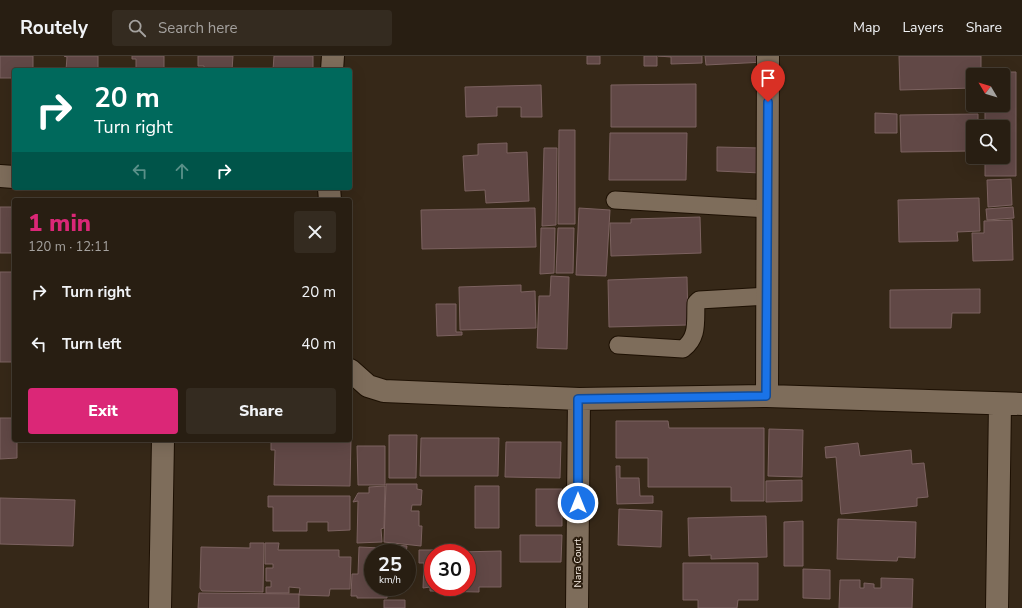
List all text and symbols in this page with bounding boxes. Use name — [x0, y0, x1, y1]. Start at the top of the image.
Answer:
search box — [112, 10, 392, 46]
text: Routely — [20, 15, 88, 41]
icon: search — [126, 17, 148, 39]
text: Search here — [158, 18, 238, 38]
text: Map — [853, 18, 880, 37]
text: Layers — [902, 18, 944, 37]
text: Share — [966, 18, 1002, 37]
pin — [751, 61, 785, 102]
icon: arrive — [757, 67, 779, 89]
north arrow — [966, 68, 1010, 112]
map controls — [966, 68, 1010, 164]
text: 20 m — [94, 79, 160, 117]
icon: right — [28, 84, 80, 136]
text: Turn right — [94, 115, 173, 139]
button: search — [966, 120, 1010, 164]
icon: left — [129, 160, 151, 182]
icon: ahead — [171, 160, 193, 182]
icon: right — [213, 160, 235, 182]
text: 1 min — [28, 207, 91, 239]
button: close — [294, 211, 336, 253]
text: 120 m · 12:11 — [28, 238, 110, 256]
icon: right — [28, 281, 50, 303]
text: Turn right — [62, 282, 131, 302]
text: 20 m — [301, 282, 336, 302]
icon: left — [28, 333, 50, 355]
text: Turn left — [62, 334, 121, 354]
text: 40 m — [301, 334, 336, 354]
button: Exit — [28, 388, 178, 434]
button: Share — [186, 388, 336, 434]
position arrow — [557, 482, 599, 524]
street label: Nara Court — [571, 538, 585, 588]
speed limit sign: 30 — [424, 544, 476, 596]
text: 25 — [378, 551, 402, 578]
text: km/h — [379, 573, 401, 587]

